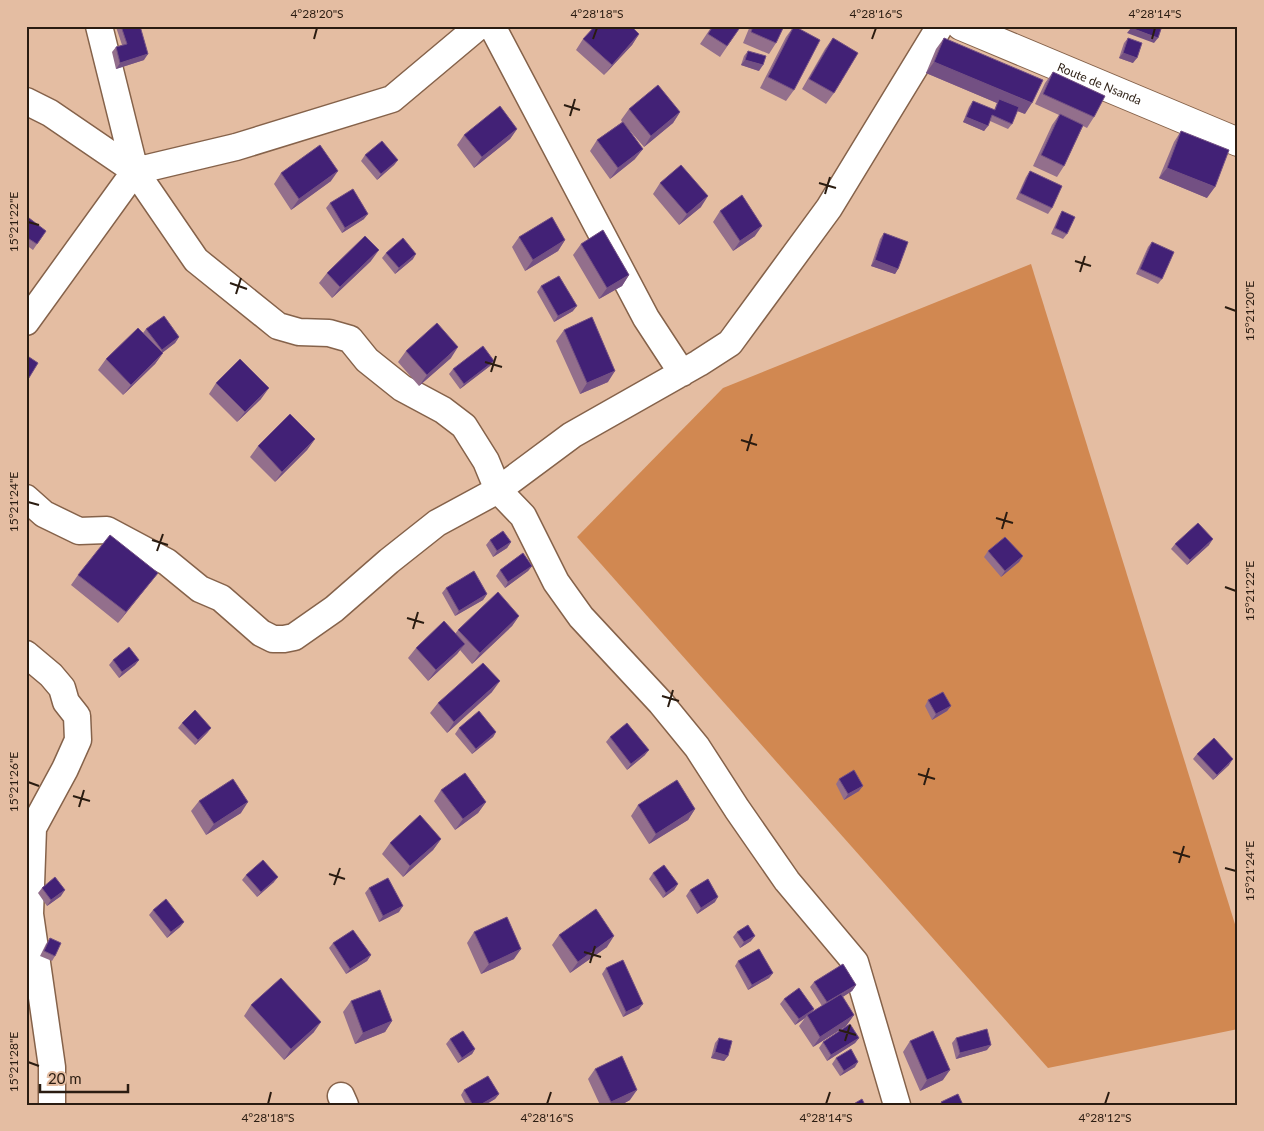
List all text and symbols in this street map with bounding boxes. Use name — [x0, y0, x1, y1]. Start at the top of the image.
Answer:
text: 4°28'20"S — [290, 6, 344, 21]
text: 4°28'18"S — [570, 6, 624, 21]
text: 4°28'16"S — [849, 6, 903, 21]
text: 4°28'14"S — [1128, 6, 1182, 21]
street label: Route de Nsanda — [1055, 59, 1144, 108]
text: 15°21'22"E — [6, 192, 21, 252]
text: 15°21'20"E — [1242, 281, 1257, 341]
text: 15°21'24"E — [6, 472, 21, 532]
text: 15°21'22"E — [1242, 561, 1257, 621]
text: 15°21'26"E — [6, 752, 21, 812]
text: 15°21'24"E — [1242, 841, 1257, 901]
text: 15°21'28"E — [6, 1032, 21, 1092]
scale bar — [40, 1061, 128, 1093]
text: 20 m — [48, 1069, 82, 1087]
text: 4°28'18"S — [241, 1110, 295, 1125]
text: 4°28'16"S — [520, 1110, 574, 1125]
text: 4°28'14"S — [799, 1110, 853, 1125]
text: 4°28'12"S — [1078, 1110, 1132, 1125]

